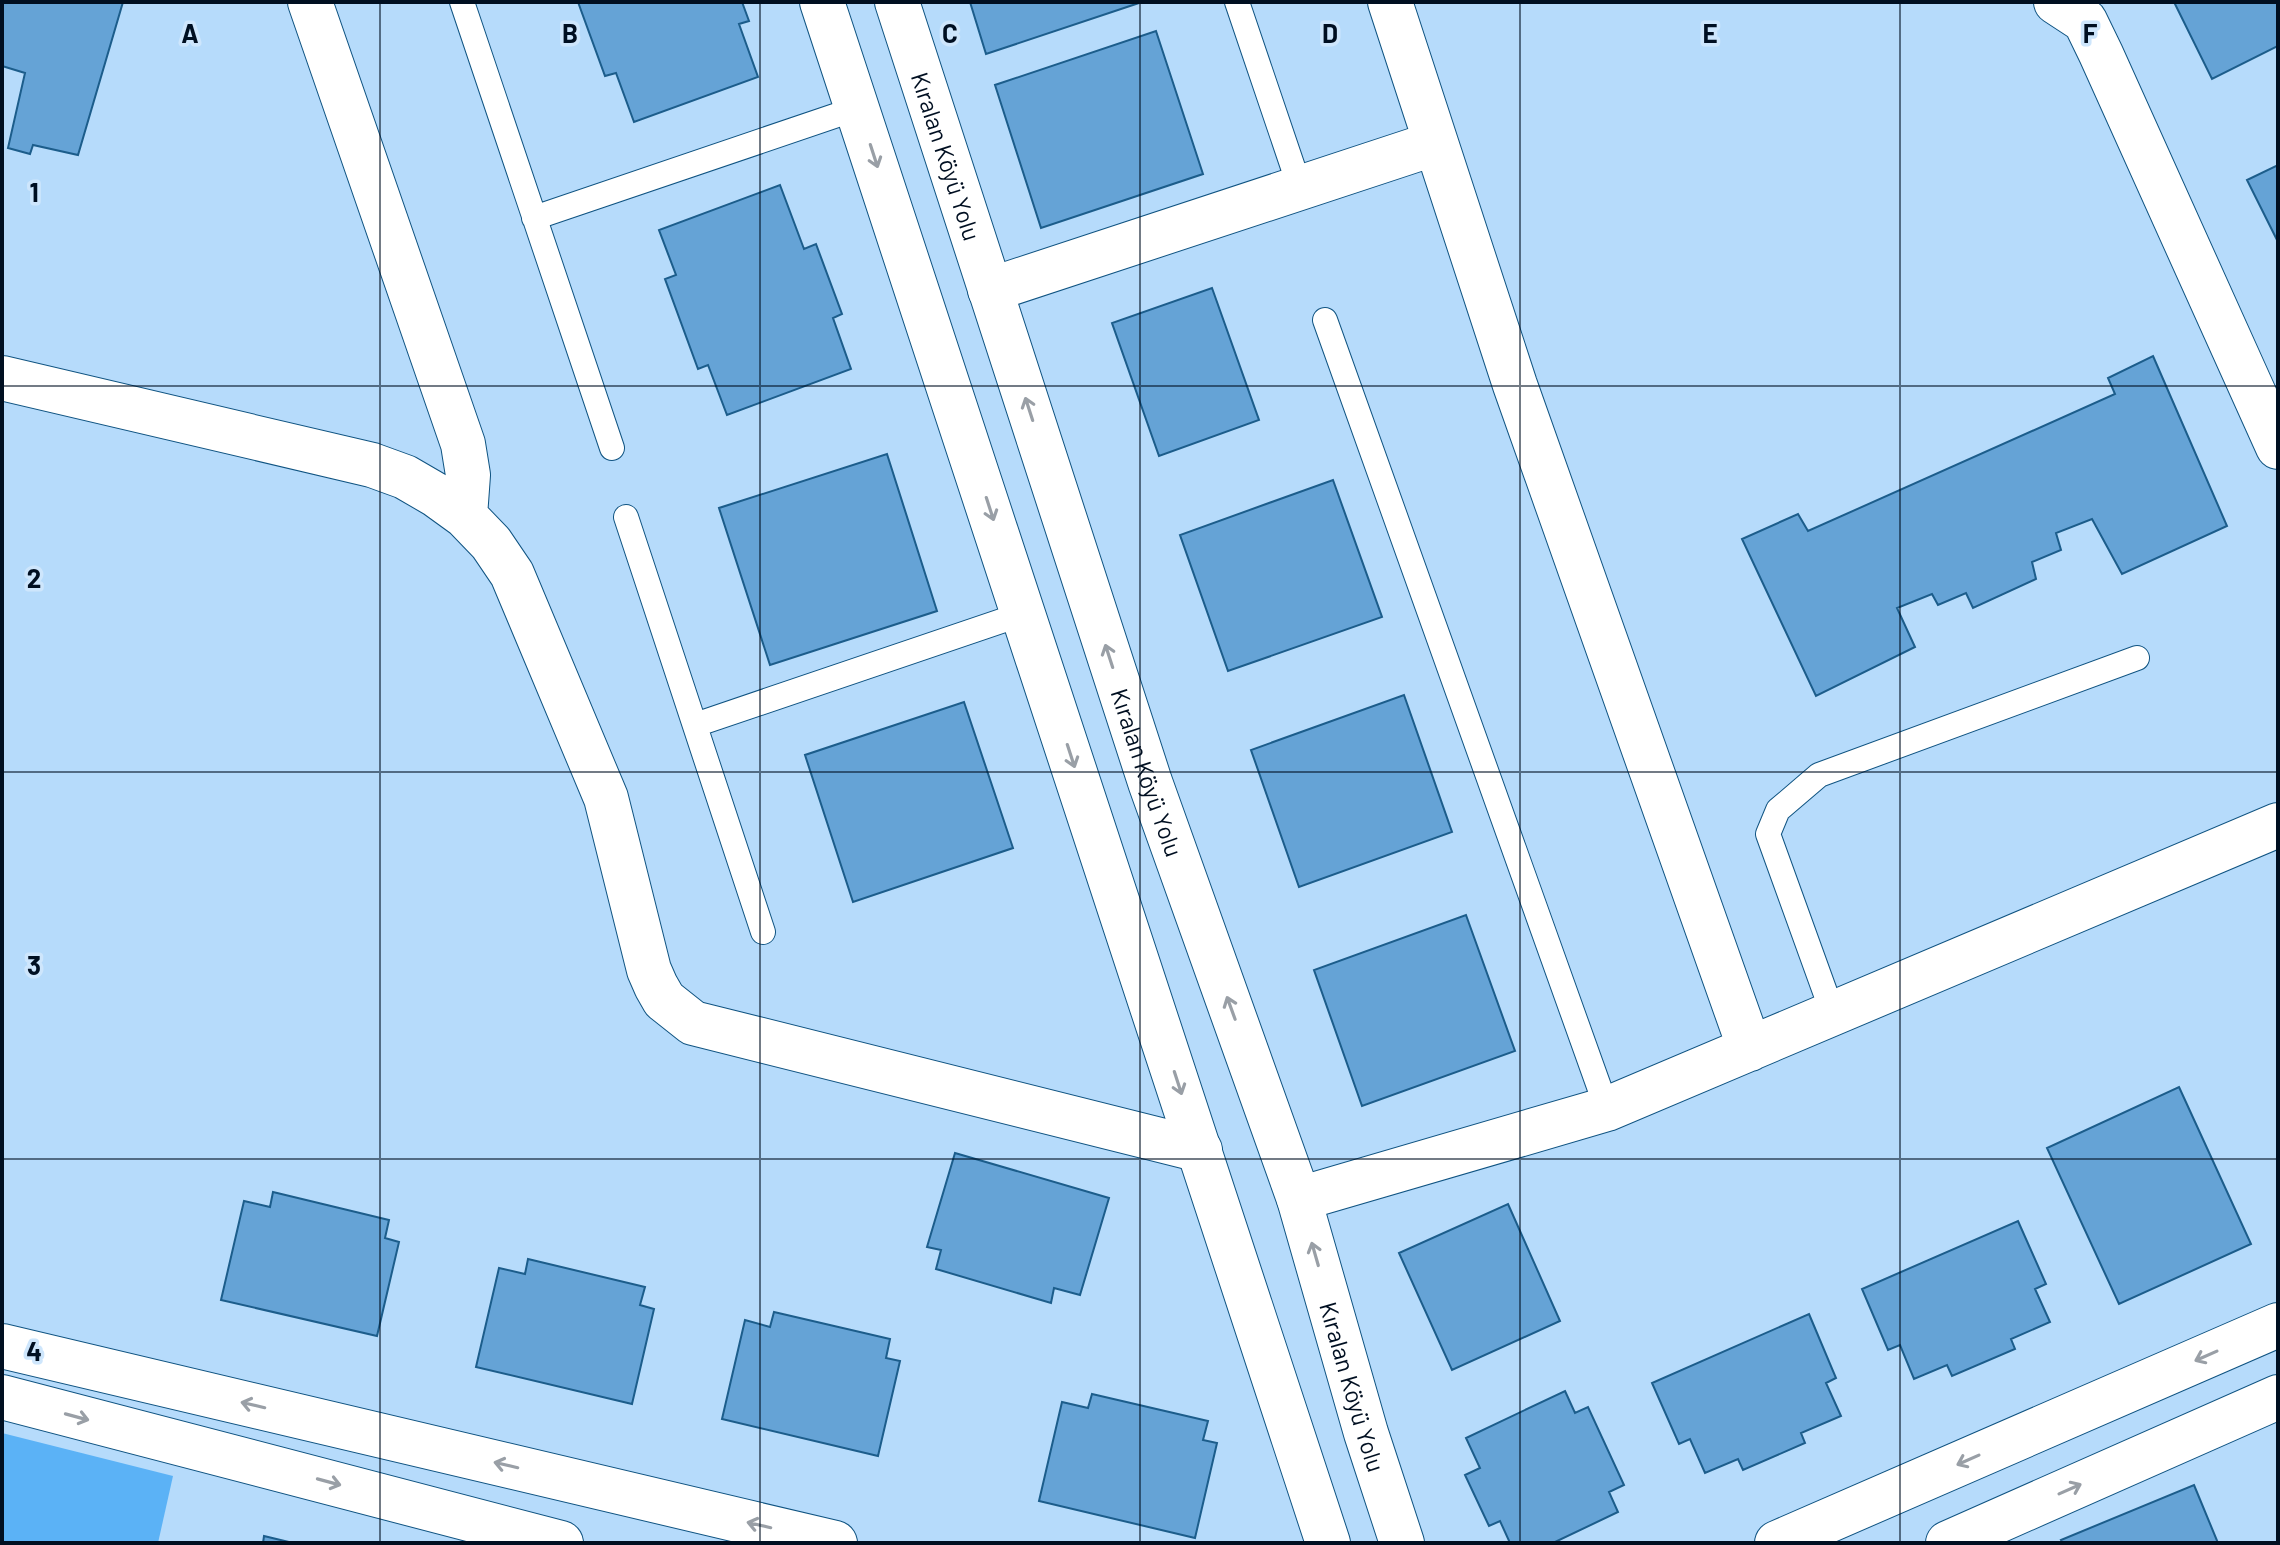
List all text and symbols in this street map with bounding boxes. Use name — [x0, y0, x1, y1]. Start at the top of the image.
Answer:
text: A — [181, 17, 199, 48]
text: B — [562, 17, 578, 48]
text: C — [942, 17, 958, 48]
text: D — [1322, 17, 1338, 48]
text: E — [1702, 17, 1718, 48]
text: F — [2083, 17, 2098, 48]
street label: Kıralan Köyü Yolu — [906, 68, 988, 244]
one-way arrow — [867, 143, 882, 168]
text: 1 — [29, 176, 39, 207]
one-way arrow — [1020, 397, 1035, 422]
one-way arrow — [984, 496, 999, 521]
text: 2 — [27, 562, 41, 593]
one-way arrow — [1101, 644, 1116, 669]
street label: Kıralan Köyü Yolu — [1106, 685, 1190, 860]
one-way arrow — [1065, 743, 1080, 768]
text: 3 — [27, 949, 41, 980]
one-way arrow — [1223, 996, 1237, 1021]
one-way arrow — [1172, 1070, 1186, 1095]
one-way arrow — [1307, 1241, 1322, 1267]
street label: Kıralan Köyü Yolu — [1315, 1298, 1392, 1475]
text: 4 — [26, 1335, 42, 1366]
one-way arrow — [2195, 1350, 2219, 1365]
one-way arrow — [241, 1397, 267, 1412]
one-way arrow — [64, 1410, 90, 1425]
one-way arrow — [1956, 1454, 1981, 1469]
one-way arrow — [494, 1457, 520, 1472]
one-way arrow — [316, 1476, 341, 1491]
one-way arrow — [2058, 1481, 2082, 1496]
one-way arrow — [747, 1517, 773, 1532]

